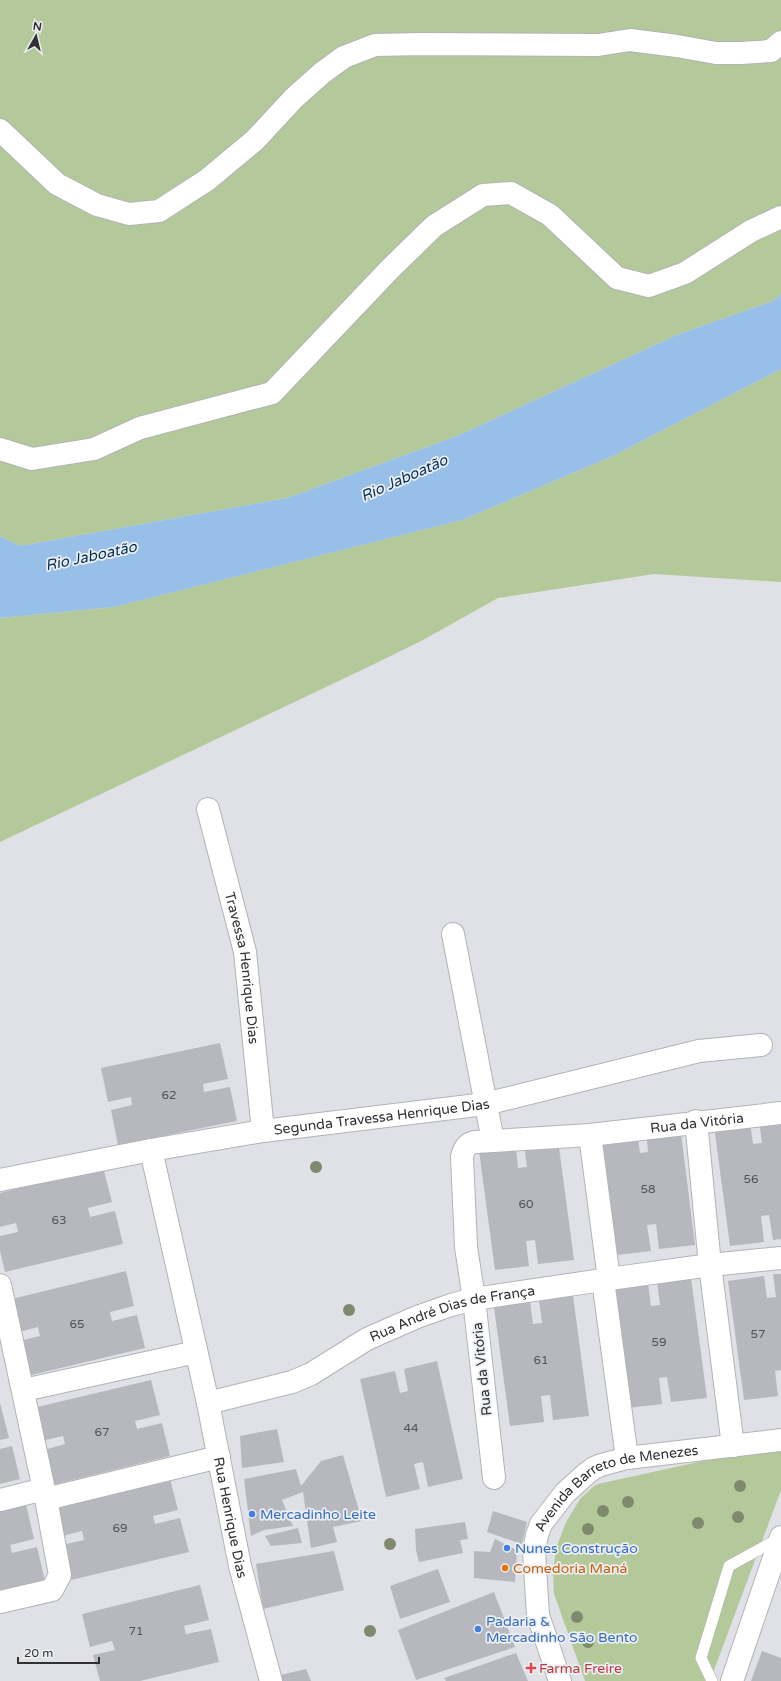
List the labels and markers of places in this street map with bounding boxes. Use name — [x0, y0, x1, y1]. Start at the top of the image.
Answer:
place label: Mercadinho Leite — [260, 1506, 376, 1523]
marker: Mercadinho Leite — [247, 1509, 257, 1519]
place label: Nunes Construção — [515, 1540, 638, 1557]
marker: Nunes Construção — [502, 1543, 512, 1553]
place label: Comedoria Maná — [513, 1560, 627, 1577]
marker: Comedoria Maná — [500, 1563, 510, 1573]
place label: Padaria & Mercadinho São Bento — [486, 1613, 638, 1646]
marker: Padaria & Mercadinho São Bento — [473, 1624, 483, 1634]
place label: Farma Freire — [539, 1660, 622, 1677]
marker: Farma Freire — [526, 1663, 536, 1673]

